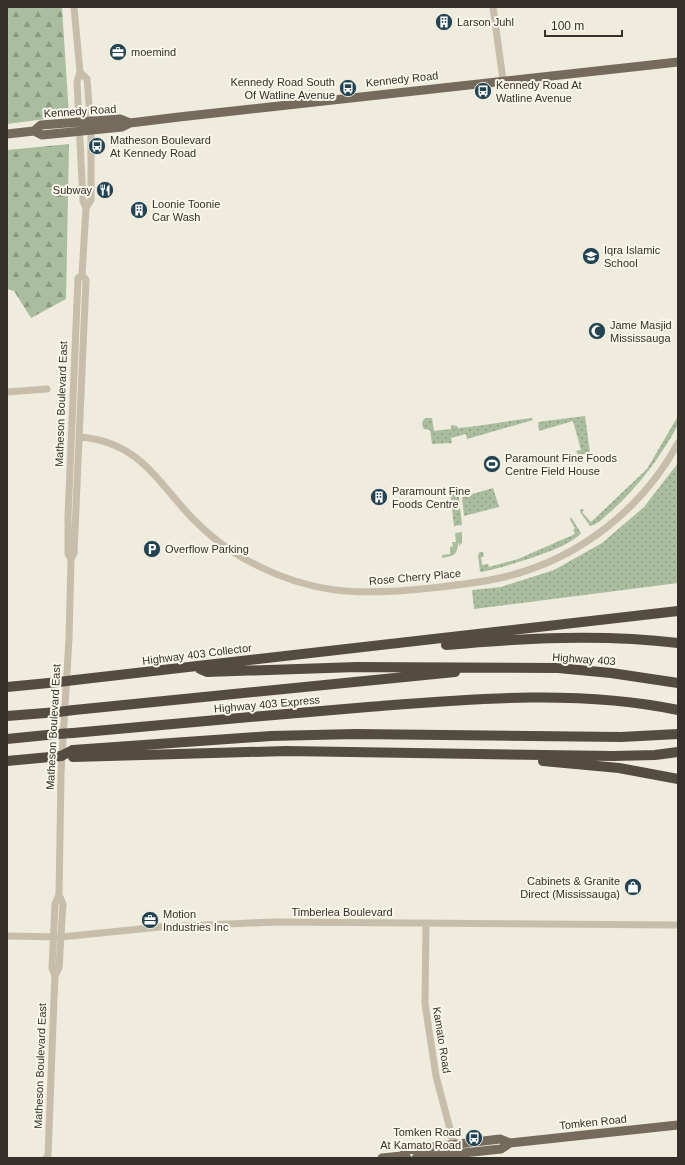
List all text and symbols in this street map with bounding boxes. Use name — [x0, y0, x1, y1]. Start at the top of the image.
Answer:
building icon: Larson Juhl — [434, 12, 454, 32]
scale bar — [545, 12, 622, 38]
place label: Larson Juhl — [457, 16, 514, 28]
text: 100 m — [551, 19, 584, 33]
office icon: moemind — [108, 42, 128, 62]
place label: moemind — [131, 46, 176, 58]
street label: Kennedy Road — [365, 69, 439, 89]
place label: Kennedy Road South Of Watline Avenue — [230, 76, 335, 101]
bus stop icon: Kennedy Road South Of Watline Avenue — [338, 78, 358, 98]
place label: Kennedy Road At Watline Avenue — [496, 79, 582, 104]
bus stop icon: Kennedy Road At Watline Avenue — [473, 81, 493, 101]
street label: Kennedy Road — [43, 102, 117, 120]
place label: Matheson Boulevard At Kennedy Road — [110, 134, 211, 159]
bus stop icon: Matheson Boulevard At Kennedy Road — [87, 136, 107, 156]
restaurant icon: Subway — [95, 180, 115, 200]
place label: Subway — [53, 184, 92, 196]
place label: Loonie Toonie Car Wash — [152, 198, 220, 223]
building icon: Loonie Toonie Car Wash — [129, 200, 149, 220]
place label: Iqra Islamic School — [604, 244, 661, 269]
school or university icon: Iqra Islamic School — [581, 246, 601, 266]
place label: Jame Masjid Mississauga — [610, 319, 672, 344]
mosque icon: Jame Masjid Mississauga — [587, 321, 607, 341]
street label: Matheson Boulevard East — [53, 341, 69, 467]
place label: Paramount Fine Foods Centre Field House — [505, 452, 617, 477]
sports icon: Paramount Fine Foods Centre Field House — [482, 454, 502, 474]
place label: Paramount Fine Foods Centre — [392, 485, 470, 510]
building icon: Paramount Fine Foods Centre — [369, 487, 389, 507]
parking icon: Overflow Parking — [142, 539, 162, 559]
place label: Overflow Parking — [165, 543, 249, 555]
street label: Rose Cherry Place — [368, 567, 462, 587]
street label: Highway 403 Collector — [142, 641, 253, 667]
street label: Highway 403 — [552, 651, 616, 667]
street label: Matheson Boulevard East — [44, 664, 62, 790]
street label: Highway 403 Express — [213, 693, 321, 715]
place label: Cabinets & Granite Direct (Mississauga) — [520, 875, 620, 900]
shop icon: Cabinets & Granite Direct (Mississauga) — [623, 877, 643, 897]
street label: Timberlea Boulevard — [291, 906, 393, 918]
place label: Motion Industries Inc — [163, 908, 229, 933]
office icon: Motion Industries Inc — [140, 910, 160, 930]
street label: Matheson Boulevard East — [32, 1003, 48, 1129]
street label: Kamato Road — [431, 1006, 453, 1074]
street label: Tomken Road — [559, 1112, 627, 1132]
place label: Tomken Road At Kamato Road — [380, 1126, 461, 1151]
bus stop icon: Tomken Road At Kamato Road — [464, 1128, 484, 1148]

